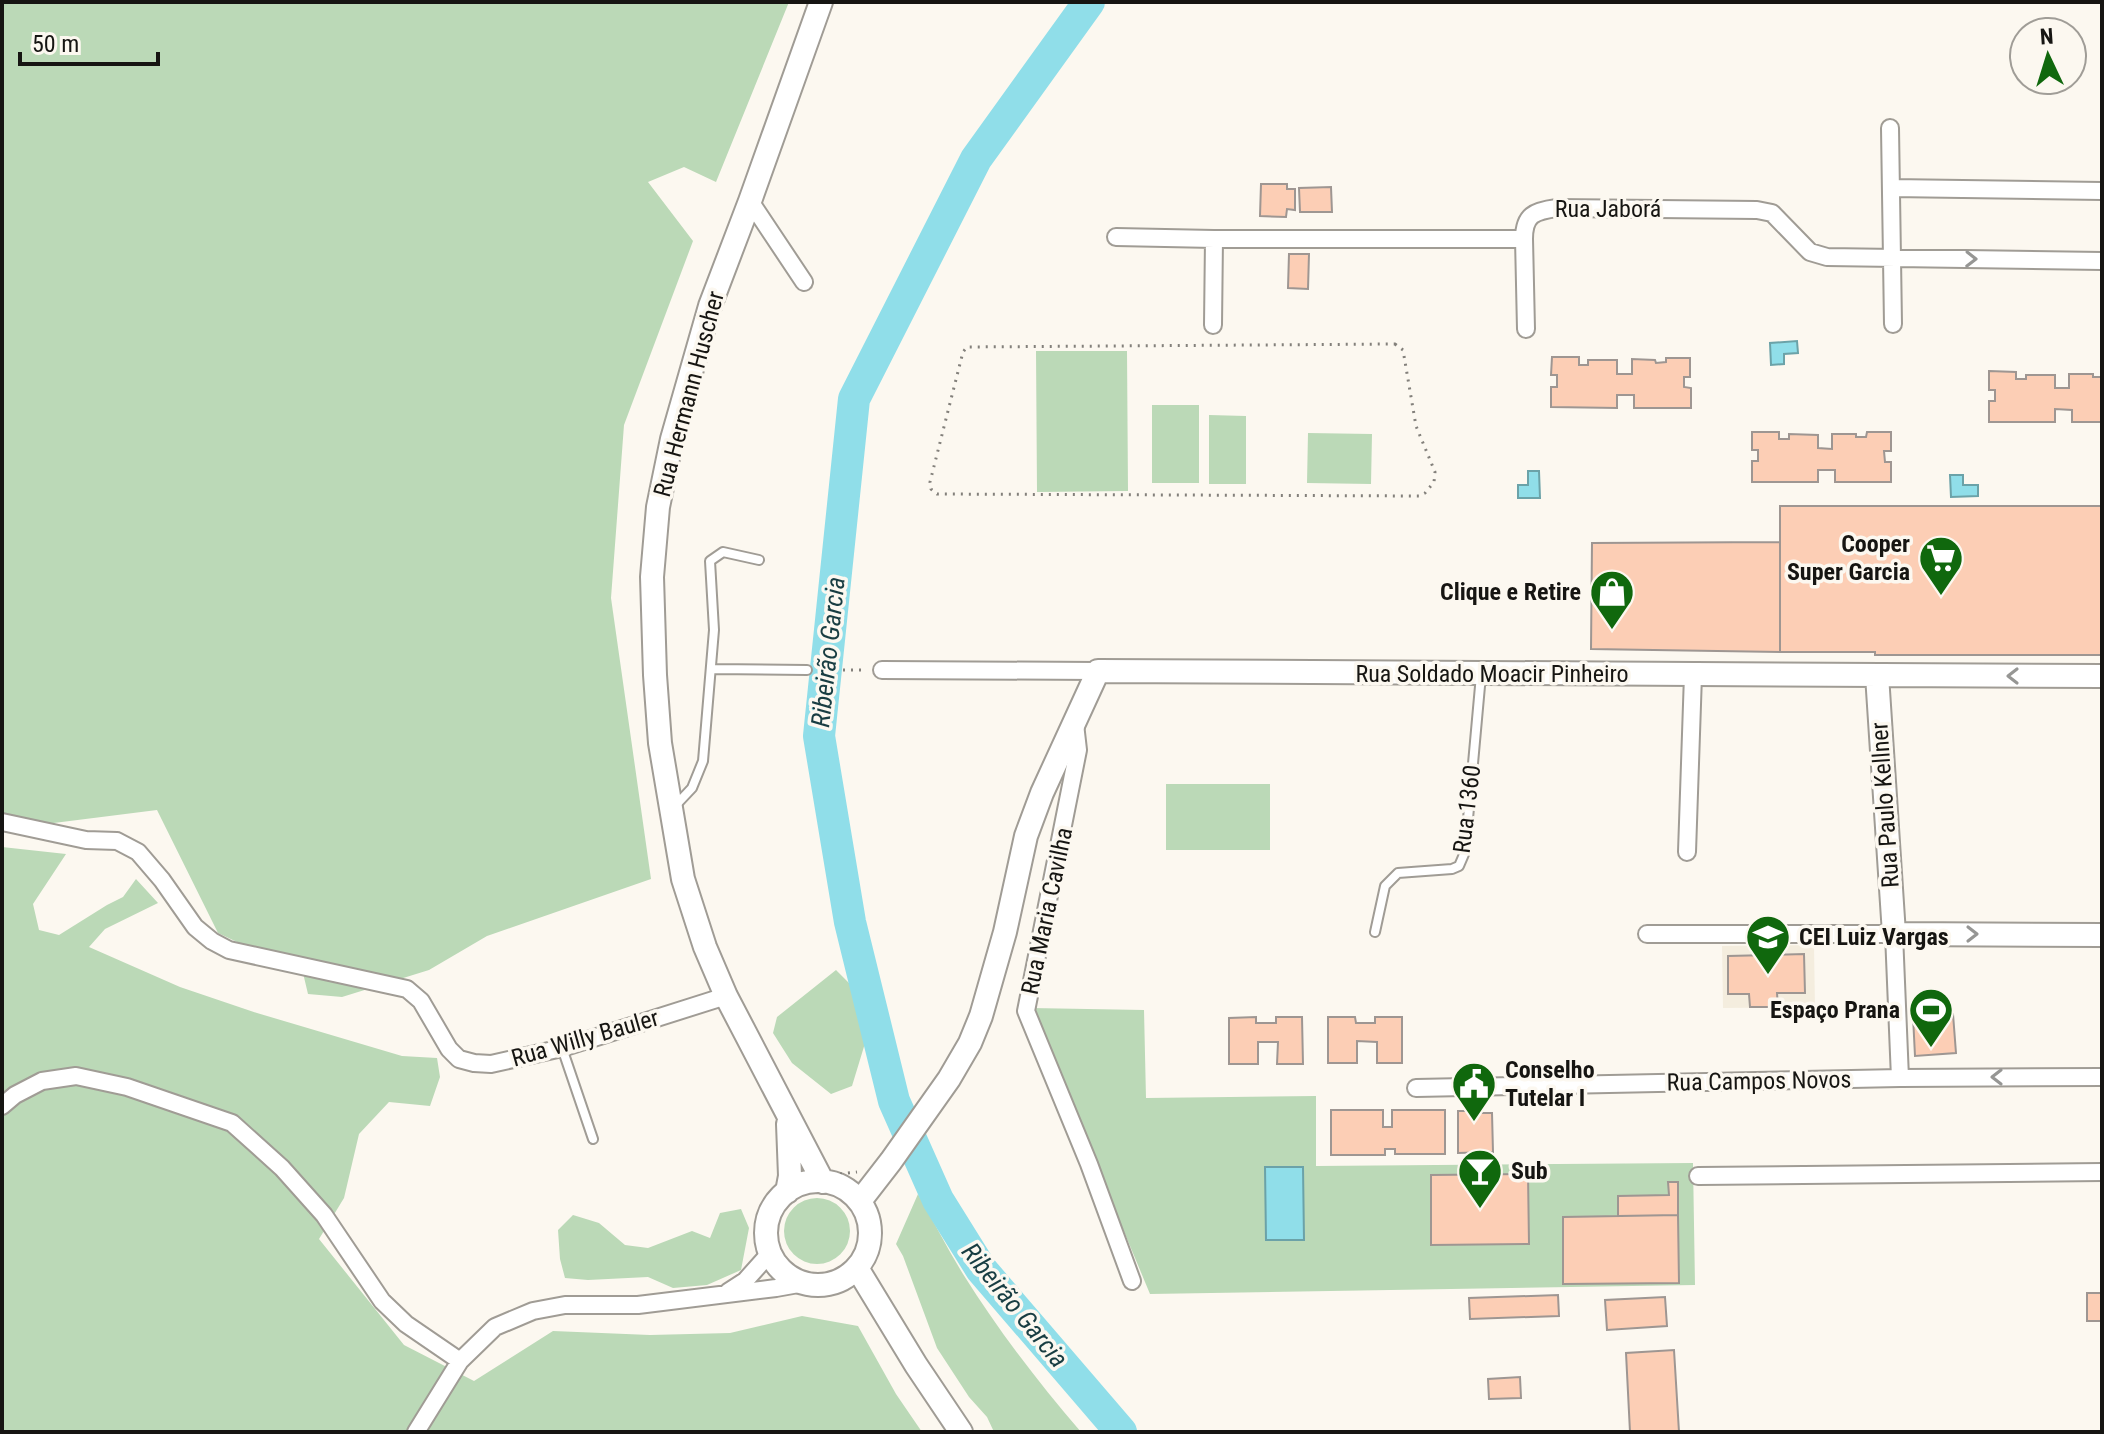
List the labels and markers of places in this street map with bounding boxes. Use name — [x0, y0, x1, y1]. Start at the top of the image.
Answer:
place label: Cooper Super Garcia — [1787, 530, 1910, 586]
supermarket icon: Cooper Super Garcia — [1917, 534, 1965, 597]
shop icon: Clique e Retire — [1588, 568, 1636, 631]
place label: Clique e Retire — [1440, 578, 1581, 606]
school or university icon: CEI Luiz Vargas — [1744, 913, 1792, 976]
place label: CEI Luiz Vargas — [1799, 923, 1949, 951]
sports icon: Espaço Prana — [1907, 986, 1955, 1049]
place label: Espaço Prana — [1770, 996, 1900, 1024]
place label: Conselho Tutelar I — [1505, 1056, 1595, 1112]
public building icon: Conselho Tutelar I — [1450, 1060, 1498, 1123]
bar icon: Sub — [1456, 1147, 1504, 1210]
place label: Sub — [1511, 1157, 1548, 1185]

